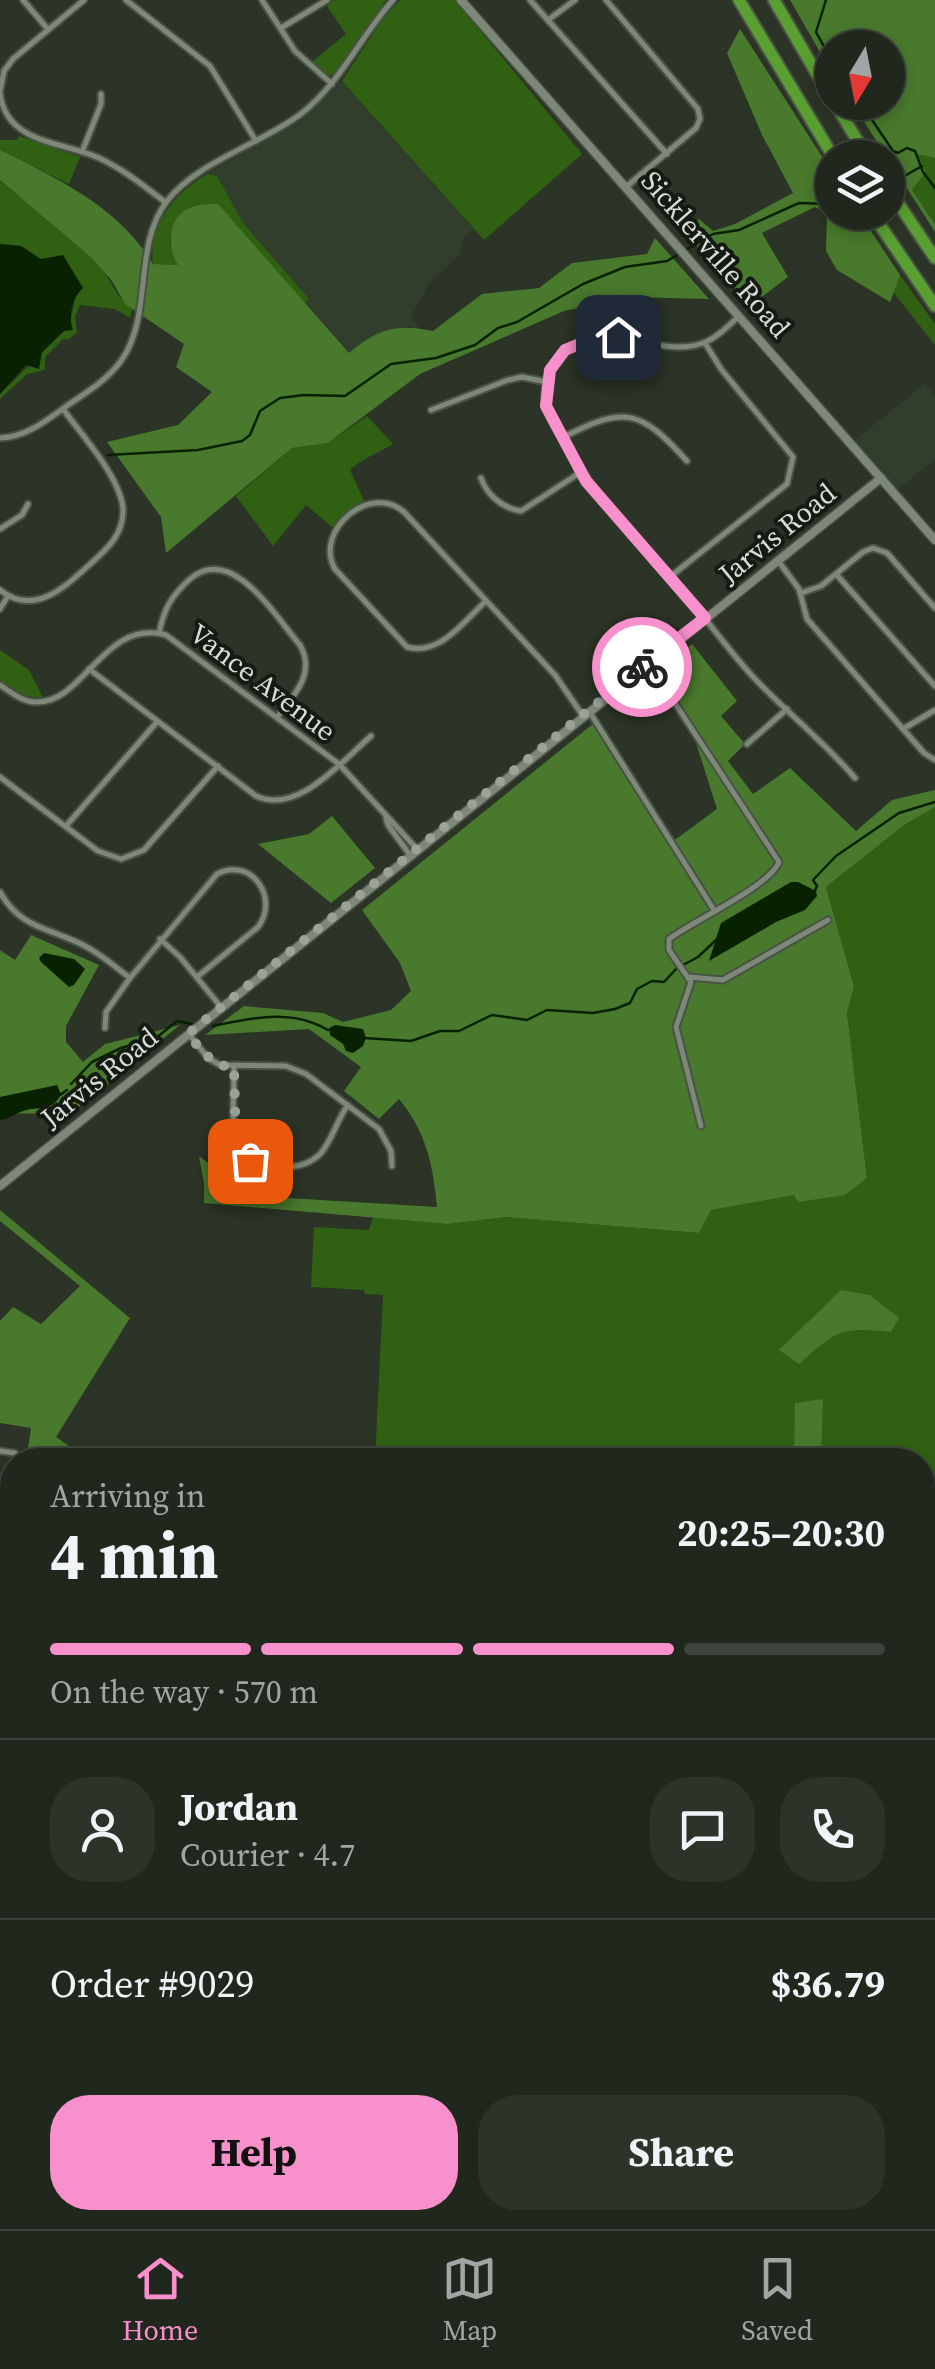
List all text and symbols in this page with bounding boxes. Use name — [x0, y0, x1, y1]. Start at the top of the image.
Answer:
north arrow — [815, 30, 905, 120]
map controls — [815, 30, 905, 230]
button: layers — [815, 140, 905, 230]
street label: Sicklerville Road — [633, 162, 799, 346]
pin — [576, 295, 661, 380]
icon: home — [591, 310, 646, 365]
street label: Jarvis Road — [710, 474, 844, 593]
street label: Vance Avenue — [182, 614, 344, 750]
courier — [592, 617, 692, 717]
icon: bike — [615, 640, 670, 695]
street label: Jarvis Road — [32, 1018, 166, 1137]
pin — [208, 1119, 293, 1204]
icon: bag — [223, 1134, 278, 1189]
text: Arriving in — [50, 1474, 205, 1518]
text: 20:25–20:30 — [677, 1507, 885, 1559]
text: 4 min — [50, 1511, 219, 1600]
text: On the way · 570 m — [50, 1670, 318, 1714]
button: person — [50, 1777, 155, 1882]
button: chat — [650, 1777, 755, 1882]
button: phone — [780, 1777, 885, 1882]
text: Jordan — [180, 1781, 298, 1833]
text: Courier · 4.7 — [180, 1833, 355, 1877]
text: Order #9029 — [50, 1958, 254, 2010]
text: $36.79 — [771, 1958, 885, 2010]
button: Help — [50, 2095, 458, 2210]
button: Share — [478, 2095, 885, 2210]
tab: Home — [122, 2251, 198, 2349]
tab: Map — [442, 2251, 497, 2349]
tab: Saved — [741, 2251, 813, 2349]

